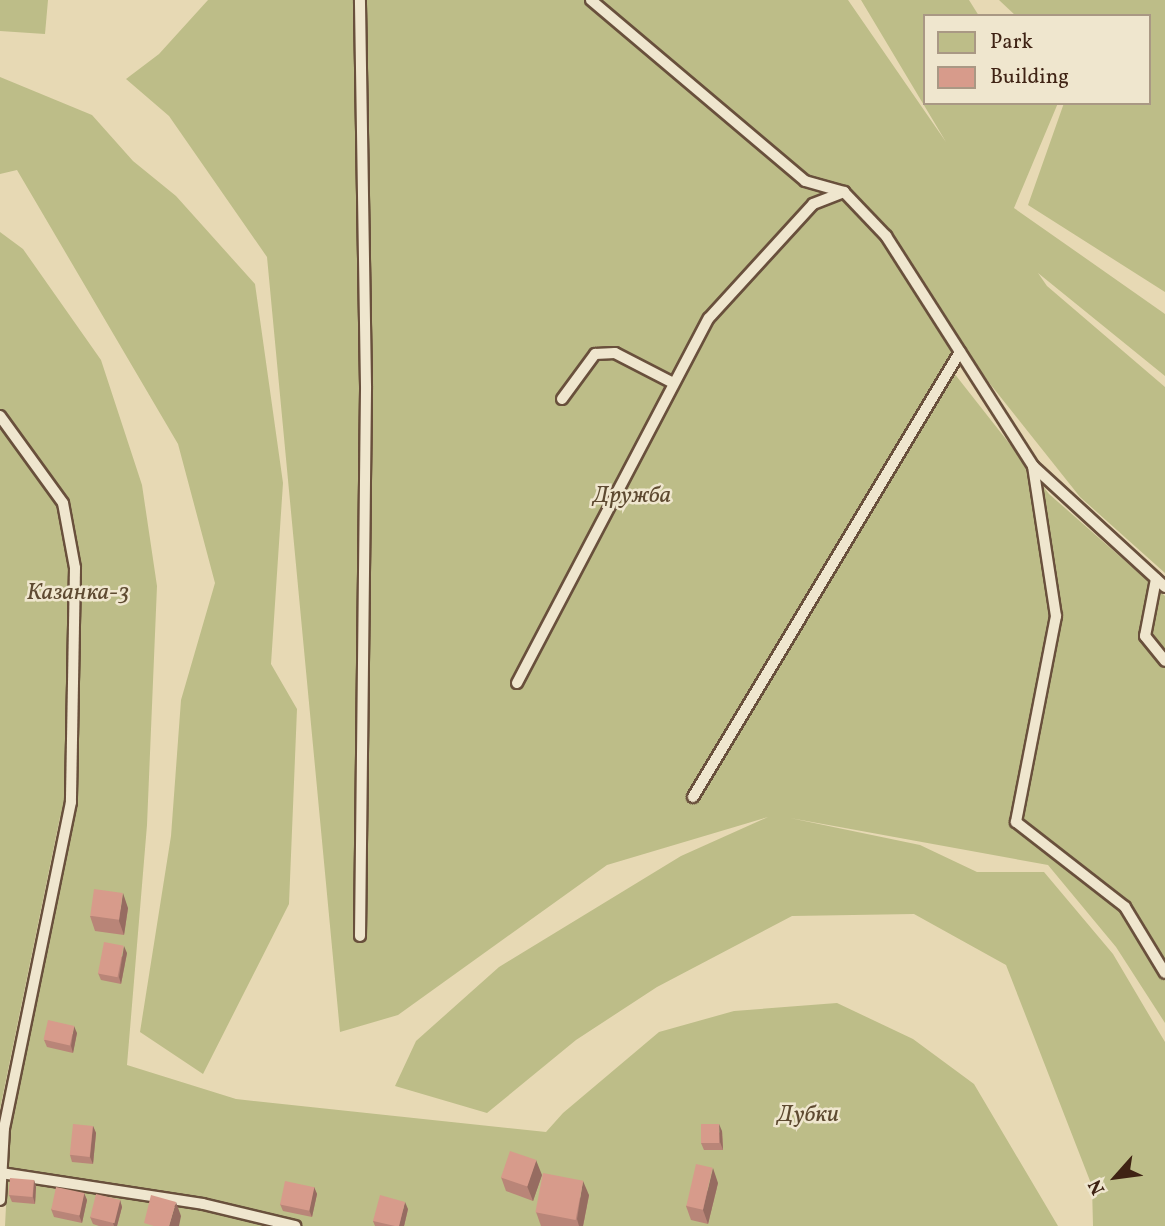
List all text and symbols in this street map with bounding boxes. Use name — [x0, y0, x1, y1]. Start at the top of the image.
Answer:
legend — [923, 14, 1151, 105]
text: Park — [990, 28, 1033, 57]
text: Building — [990, 63, 1069, 92]
park label: Дружба — [593, 483, 671, 511]
park label: Казанка-3 — [26, 580, 130, 608]
park label: Дубки — [777, 1102, 839, 1130]
north arrow — [1081, 1142, 1151, 1212]
text: N — [1083, 1175, 1112, 1199]

